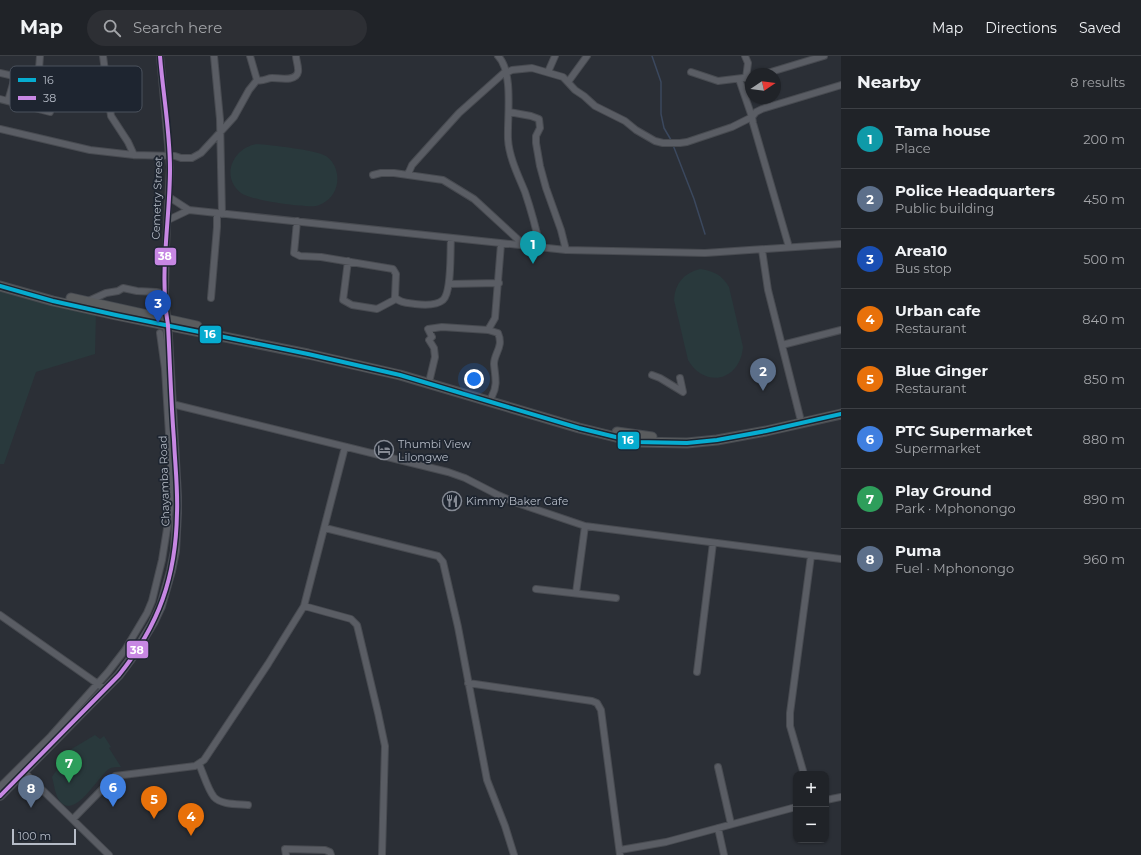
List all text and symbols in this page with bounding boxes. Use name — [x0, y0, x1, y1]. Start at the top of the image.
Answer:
search box — [87, 10, 367, 46]
text: Map — [20, 16, 63, 39]
icon: search — [101, 17, 123, 39]
text: Search here — [133, 18, 222, 37]
text: Map — [932, 19, 963, 37]
text: Directions — [985, 19, 1057, 37]
text: Saved — [1079, 19, 1121, 37]
legend — [10, 66, 142, 112]
north arrow — [745, 68, 781, 104]
text: Nearby — [857, 72, 921, 92]
text: 16 — [43, 73, 54, 87]
text: 8 results — [1070, 74, 1125, 90]
text: 38 — [43, 91, 56, 105]
text: Tama house — [895, 121, 990, 140]
text: 1 — [867, 131, 873, 147]
text: 200 m — [1083, 131, 1125, 147]
text: Place — [895, 140, 931, 156]
street label: Cemetry Street — [149, 156, 165, 240]
text: Police Headquarters — [895, 181, 1055, 200]
text: 2 — [866, 191, 874, 207]
text: 450 m — [1083, 191, 1125, 207]
text: Public building — [895, 200, 994, 216]
pin: 1 — [520, 231, 546, 264]
text: Area10 — [895, 241, 947, 260]
line badge: 38 — [154, 247, 177, 266]
text: 38 — [157, 249, 172, 263]
text: 3 — [866, 251, 874, 267]
text: 500 m — [1083, 251, 1125, 267]
text: Bus stop — [895, 260, 952, 276]
pin: 3 — [145, 290, 171, 323]
text: Urban cafe — [895, 301, 981, 320]
text: 4 — [866, 311, 874, 327]
text: 840 m — [1082, 311, 1125, 327]
text: Restaurant — [895, 320, 966, 336]
line badge: 16 — [199, 325, 222, 344]
text: 16 — [204, 327, 216, 341]
pin: 2 — [750, 358, 776, 391]
text: Blue Ginger — [895, 361, 988, 380]
your location — [464, 369, 484, 389]
text: 5 — [866, 371, 874, 387]
text: 850 m — [1084, 371, 1125, 387]
text: Restaurant — [895, 380, 966, 396]
text: PTC Supermarket — [895, 421, 1033, 440]
line badge: 16 — [617, 431, 640, 450]
text: 6 — [866, 431, 874, 447]
text: 880 m — [1083, 431, 1125, 447]
text: 16 — [622, 433, 634, 447]
street label: Chayamba Road — [155, 435, 173, 527]
place label: Thumbi View Lilongwe — [398, 437, 471, 464]
hotel icon: Thumbi View Lilongwe — [373, 439, 395, 461]
text: Supermarket — [895, 440, 981, 456]
text: Play Ground — [895, 481, 992, 500]
restaurant icon: Kimmy Baker Cafe — [441, 490, 463, 512]
text: 7 — [866, 491, 874, 507]
text: 890 m — [1083, 491, 1125, 507]
place label: Kimmy Baker Cafe — [466, 494, 569, 508]
text: Park · Mphonongo — [895, 500, 1016, 516]
text: Puma — [895, 541, 941, 560]
text: 8 — [866, 551, 874, 567]
text: 960 m — [1083, 551, 1125, 567]
text: Fuel · Mphonongo — [895, 560, 1014, 576]
line badge: 38 — [126, 640, 149, 659]
text: 38 — [129, 643, 144, 657]
pin: 7 — [56, 750, 82, 783]
map controls — [793, 771, 829, 843]
button: + — [793, 771, 829, 807]
pin: 6 — [100, 774, 126, 807]
pin: 8 — [18, 775, 44, 808]
pin: 5 — [141, 786, 167, 819]
pin: 4 — [178, 803, 204, 836]
button: − — [793, 807, 829, 843]
scale bar — [12, 827, 76, 846]
text: 100 m — [18, 829, 51, 843]

